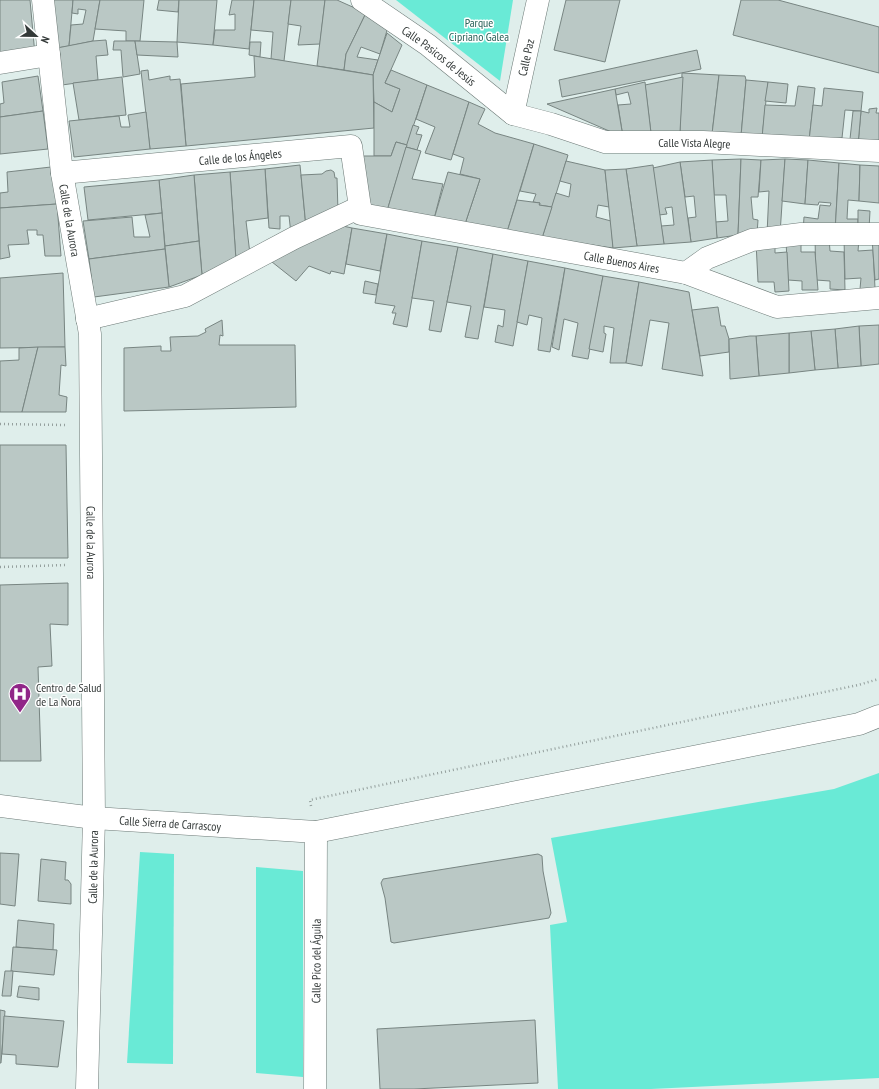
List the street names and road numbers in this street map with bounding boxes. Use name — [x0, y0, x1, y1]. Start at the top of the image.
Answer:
street label: Calle Pasicos de Jesús — [399, 22, 479, 89]
street label: Calle Paz — [514, 37, 537, 77]
street label: Calle Vista Alegre — [658, 135, 731, 151]
street label: Calle de los Ángeles — [198, 145, 282, 168]
street label: Calle de la Aurora — [57, 183, 84, 258]
street label: Calle Buenos Aires — [583, 247, 661, 276]
street label: Calle de la Aurora — [84, 506, 100, 579]
street label: Calle Sierra de Carrascoy — [119, 812, 222, 834]
street label: Calle de la Aurora — [85, 830, 101, 904]
street label: Calle Pico del Águila — [308, 919, 323, 1003]

